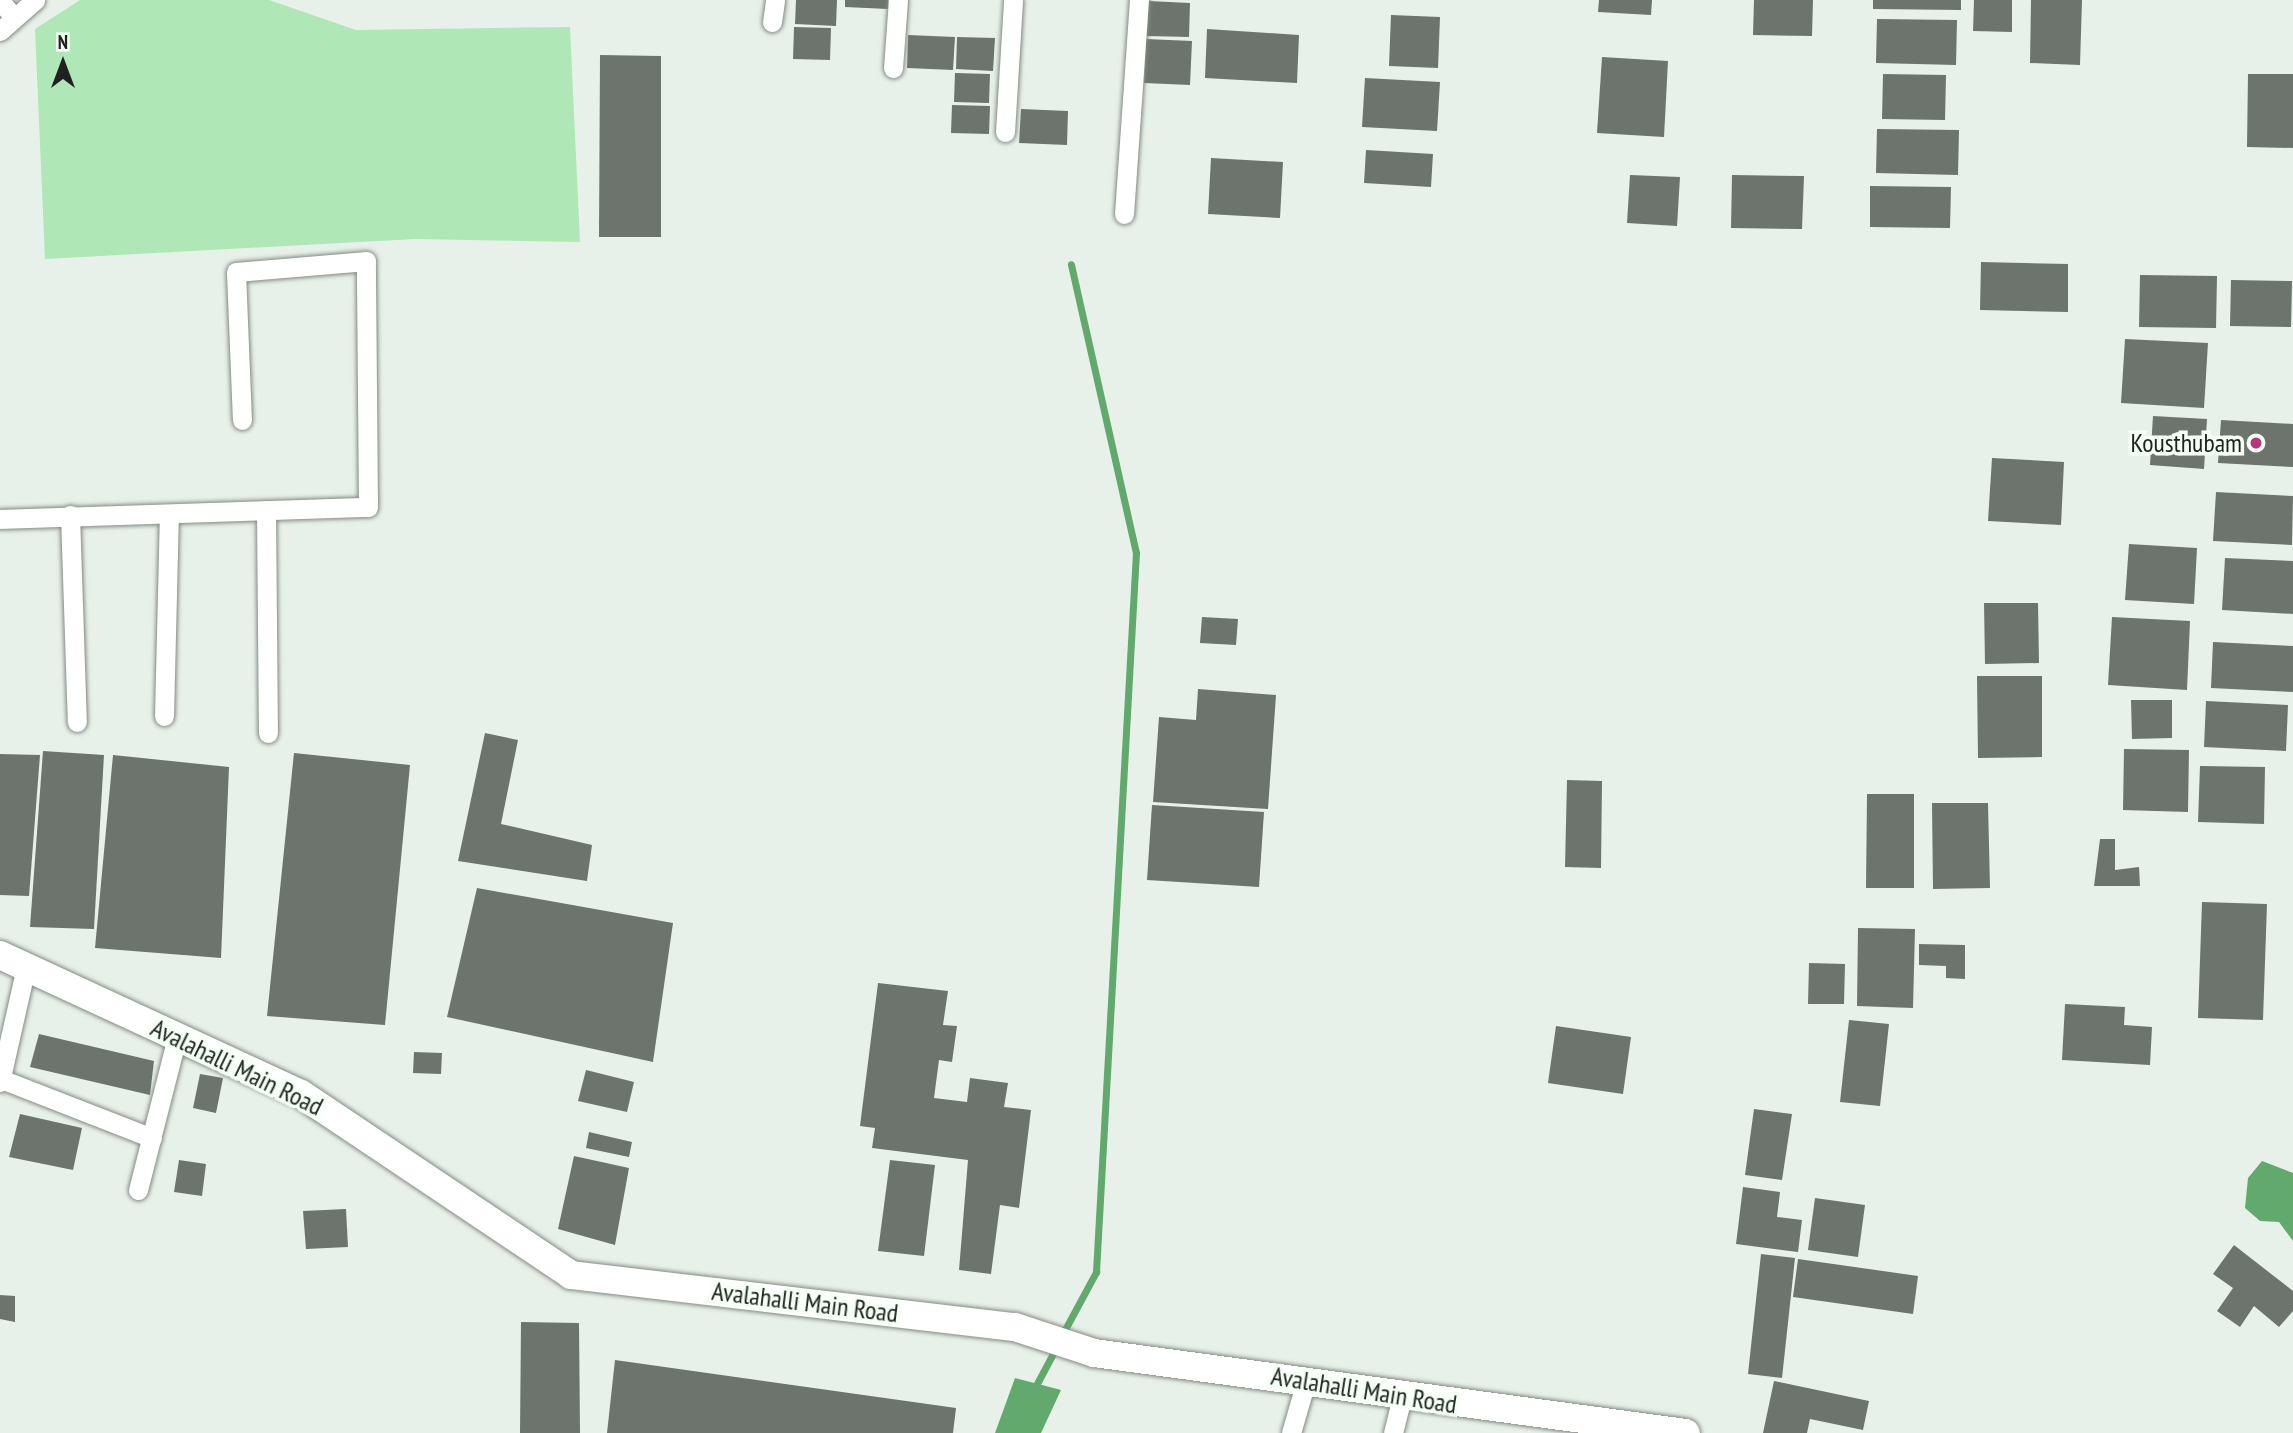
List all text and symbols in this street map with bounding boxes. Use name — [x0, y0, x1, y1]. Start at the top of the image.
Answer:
north arrow — [28, 28, 98, 98]
text: N — [58, 30, 68, 54]
place label: Kousthubam — [2130, 427, 2242, 459]
marker: Kousthubam — [2248, 435, 2264, 451]
street label: Avalahalli Main Road — [146, 1012, 328, 1122]
street label: Avalahalli Main Road — [710, 1275, 900, 1329]
street label: Avalahalli Main Road — [1269, 1360, 1459, 1420]

